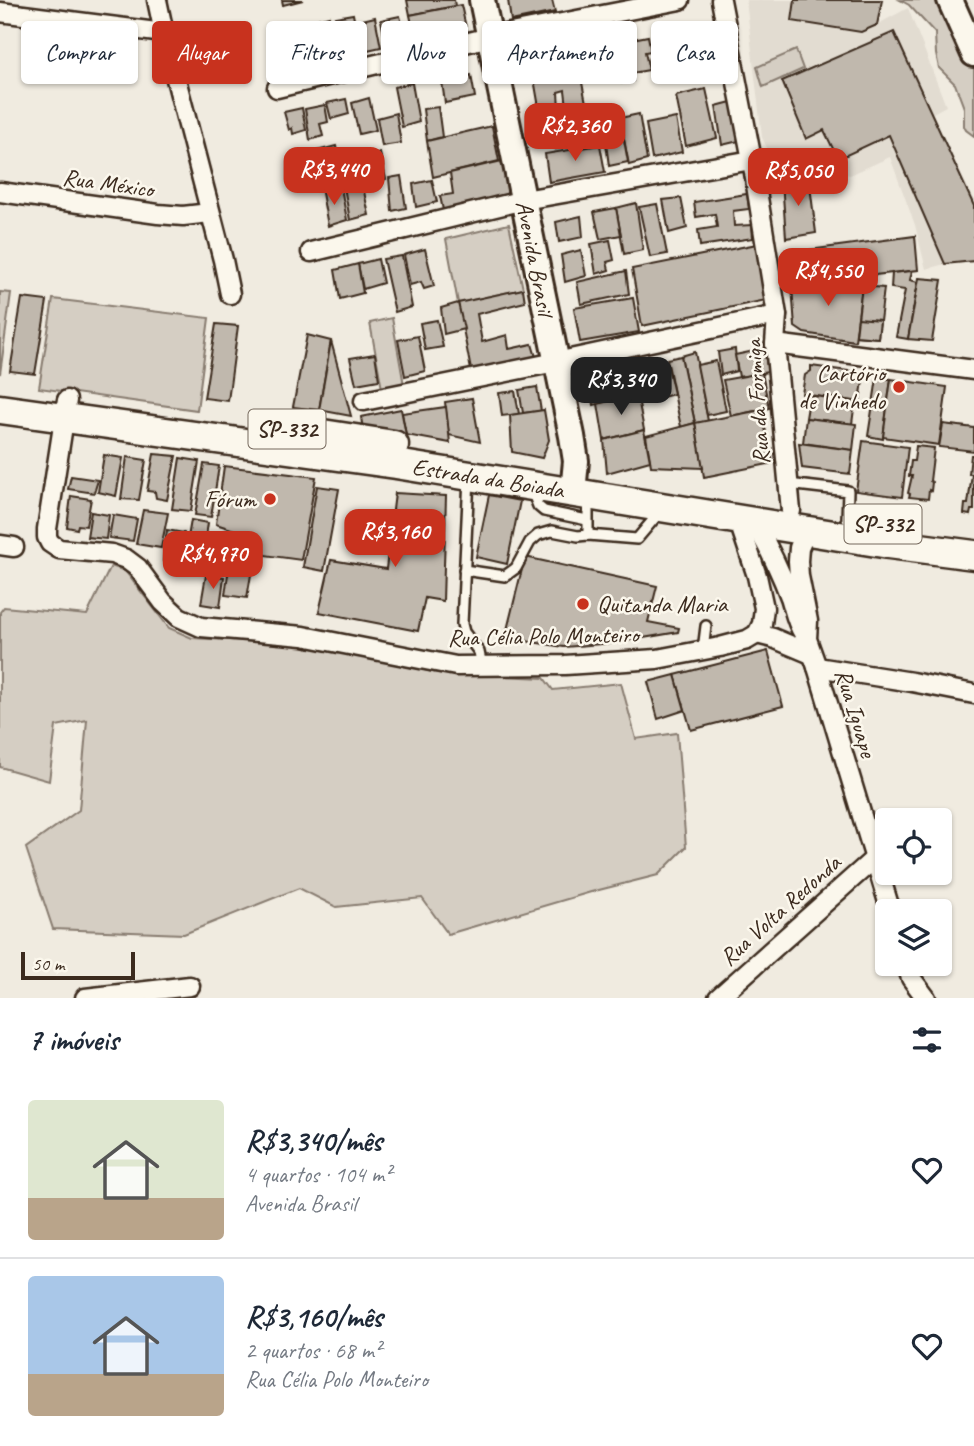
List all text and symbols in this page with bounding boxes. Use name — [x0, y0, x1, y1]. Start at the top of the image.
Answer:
chip: Comprar — [21, 21, 138, 84]
chip: Alugar — [152, 21, 252, 84]
chip: Filtros — [266, 21, 367, 84]
chip: Novo — [381, 21, 468, 84]
chip: Apartamento — [482, 21, 637, 84]
chip: Casa — [651, 21, 738, 84]
pin: R$2,360 — [510, 104, 640, 163]
text: R$2,360 — [540, 111, 610, 140]
pin: R$3,440 — [269, 148, 399, 207]
pin: R$5,050 — [733, 148, 863, 208]
text: R$3,440 — [300, 155, 368, 184]
text: R$5,050 — [764, 156, 832, 185]
street label: Rua México — [61, 162, 158, 205]
street label: Avenida Brasil — [509, 198, 562, 322]
pin: R$4,550 — [763, 248, 893, 308]
text: R$4,550 — [794, 256, 862, 285]
street label: Rua da Formiga — [738, 336, 776, 466]
pin: R$3,340 — [556, 358, 686, 417]
place label: Cartório de Vinhedo — [798, 358, 888, 416]
text: R$3,340 — [587, 365, 655, 394]
marker: Cartório de Vinhedo — [891, 379, 907, 395]
road number: SP-332 — [248, 410, 326, 448]
street label: Estrada da Boiada — [410, 451, 567, 505]
place label: Fórum — [204, 484, 257, 514]
marker: Fórum — [262, 491, 278, 507]
road number: SP-332 — [844, 504, 922, 544]
pin: R$3,160 — [330, 510, 460, 569]
text: R$3,160 — [360, 517, 430, 546]
pin: R$4,970 — [148, 532, 278, 591]
text: R$4,970 — [179, 539, 247, 568]
place label: Quitanda Maria — [597, 589, 729, 619]
marker: Quitanda Maria — [575, 596, 591, 612]
street label: Rua Célia Polo Monteiro — [447, 619, 641, 653]
street label: Rua Iguape — [828, 665, 884, 763]
map controls — [875, 808, 952, 976]
button: locate — [875, 808, 952, 885]
street label: Rua Volta Redonda — [713, 847, 848, 972]
button: layers — [875, 899, 952, 976]
scale bar — [21, 949, 135, 981]
text: 50 m — [32, 952, 64, 976]
text: 7 imóveis — [28, 1021, 119, 1059]
icon: filters — [908, 1021, 946, 1059]
text: R$3,340/mês — [245, 1122, 382, 1160]
icon: home — [84, 1128, 168, 1212]
icon: heart — [908, 1151, 946, 1189]
text: 4 quartos · 104 m² — [245, 1160, 391, 1189]
text: Avenida Brasil — [245, 1189, 356, 1218]
text: R$3,160/mês — [245, 1298, 383, 1336]
icon: home — [84, 1304, 168, 1388]
icon: heart — [908, 1327, 946, 1365]
text: 2 quartos · 68 m² — [245, 1336, 381, 1365]
text: Rua Célia Polo Monteiro — [245, 1365, 428, 1394]

